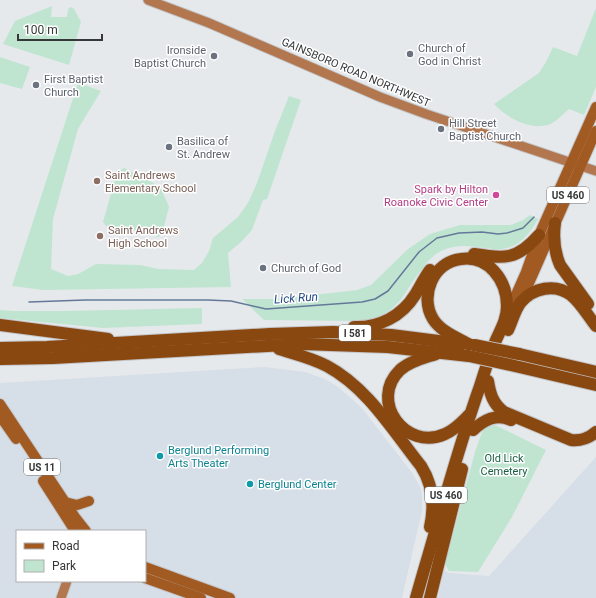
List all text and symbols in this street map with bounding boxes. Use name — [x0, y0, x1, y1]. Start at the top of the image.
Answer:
scale bar — [18, 16, 102, 42]
text: 100 m — [24, 23, 58, 37]
street label: GAINSBORO ROAD NORTHWEST — [280, 35, 432, 110]
place label: Church of God in Christ — [418, 42, 481, 68]
place label: Ironside Baptist Church — [134, 44, 206, 70]
marker: Church of God in Christ — [405, 49, 415, 59]
marker: Ironside Baptist Church — [209, 51, 219, 61]
place label: First Baptist Church — [44, 73, 103, 99]
marker: First Baptist Church — [31, 80, 41, 90]
place label: Hill Street Baptist Church — [449, 117, 521, 143]
marker: Hill Street Baptist Church — [436, 124, 446, 134]
place label: Basilica of St. Andrew — [177, 135, 231, 161]
marker: Basilica of St. Andrew — [164, 142, 174, 152]
place label: Saint Andrews Elementary School — [105, 169, 196, 195]
marker: Saint Andrews Elementary School — [92, 176, 102, 186]
place label: Spark by Hilton Roanoke Civic Center — [384, 183, 488, 209]
road number: US 460 — [547, 187, 589, 203]
marker: Spark by Hilton Roanoke Civic Center — [491, 190, 501, 200]
place label: Saint Andrews High School — [108, 224, 179, 250]
marker: Saint Andrews High School — [95, 231, 105, 241]
place label: Church of God — [271, 262, 341, 275]
marker: Church of God — [258, 263, 268, 273]
water label: Lick Run — [274, 289, 318, 307]
road number: I 581 — [339, 325, 371, 341]
place label: Berglund Performing Arts Theater — [168, 444, 269, 470]
marker: Berglund Performing Arts Theater — [155, 451, 165, 461]
park label: Old Lick Cemetery — [481, 452, 528, 478]
road number: US 11 — [24, 459, 60, 475]
place label: Berglund Center — [258, 478, 337, 491]
marker: Berglund Center — [245, 479, 255, 489]
road number: US 460 — [425, 487, 467, 503]
legend — [16, 530, 146, 582]
text: Road — [52, 539, 80, 553]
text: Park — [52, 559, 77, 573]

